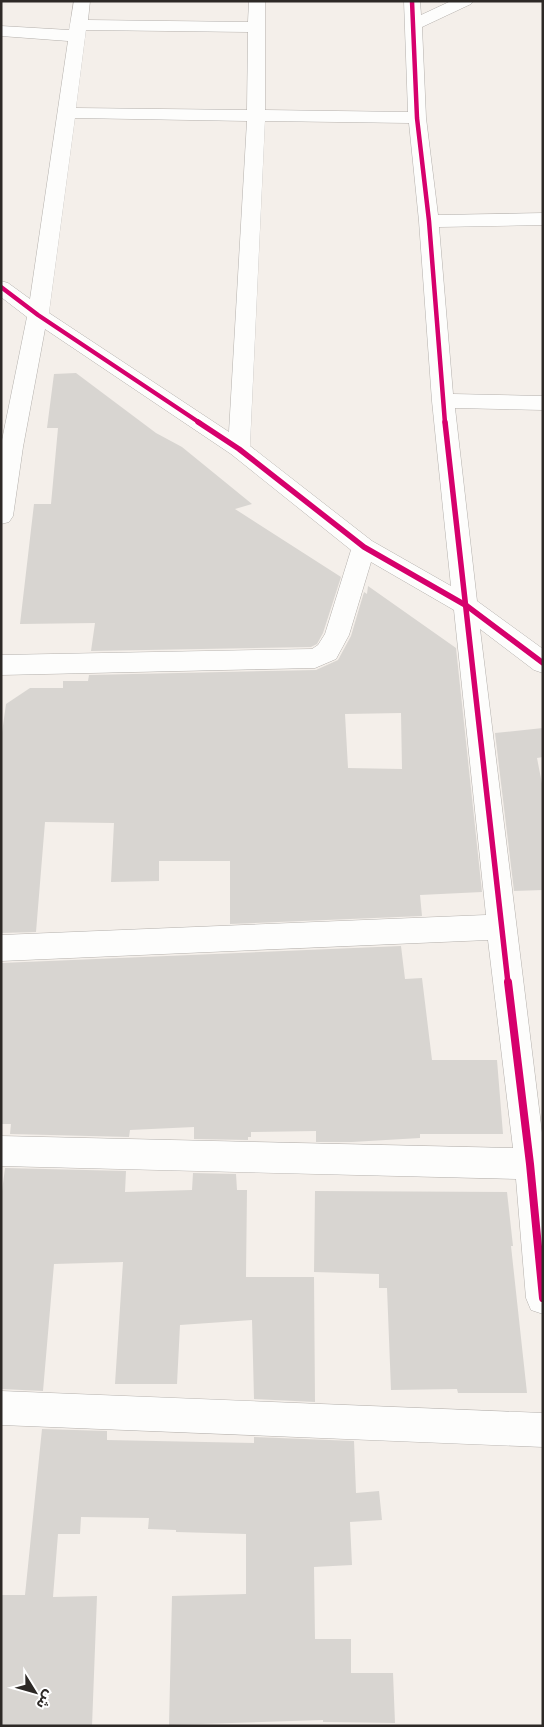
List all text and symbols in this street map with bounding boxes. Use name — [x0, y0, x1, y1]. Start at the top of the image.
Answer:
north arrow — [10, 1667, 60, 1717]
text: ش — [32, 1687, 59, 1714]

